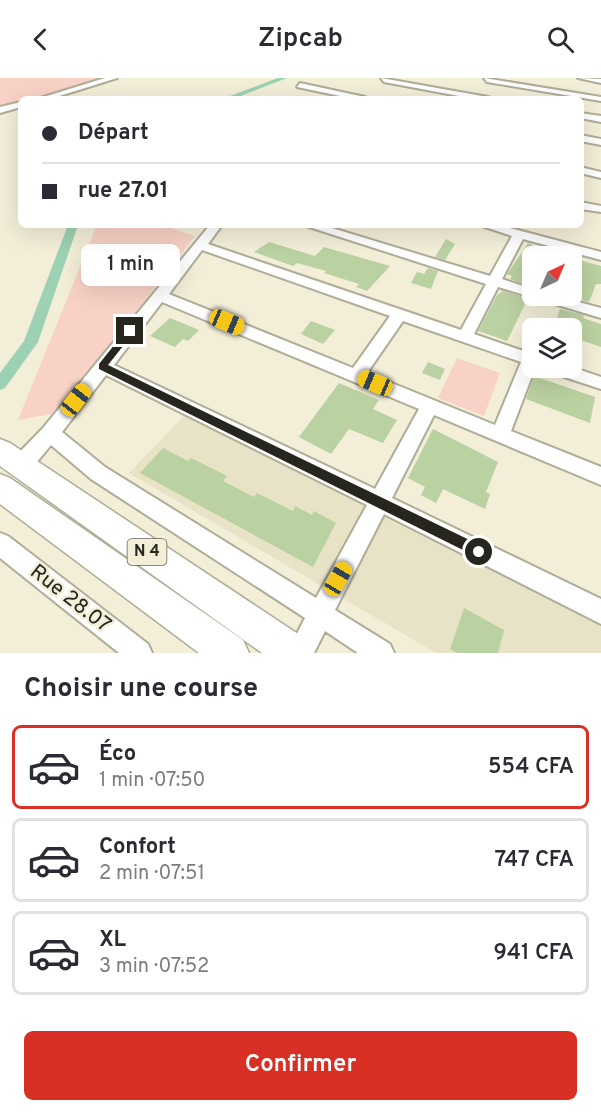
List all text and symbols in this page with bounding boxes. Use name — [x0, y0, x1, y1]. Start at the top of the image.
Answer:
text: Zipcab — [258, 22, 343, 56]
icon: back — [24, 23, 57, 56]
icon: search — [544, 23, 577, 56]
text: Départ — [78, 120, 149, 147]
text: rue 27.01 — [78, 178, 169, 205]
callout: 1 min — [80, 244, 180, 286]
north arrow — [522, 246, 582, 306]
map controls — [522, 246, 582, 378]
text: 1 min — [107, 252, 154, 278]
car — [207, 307, 247, 337]
route end — [116, 317, 143, 344]
button: layers — [522, 318, 582, 378]
car — [355, 368, 395, 398]
car — [58, 380, 94, 420]
route start — [465, 538, 492, 565]
road number: N 4 — [128, 539, 166, 565]
street label: Rue 28.07 — [24, 559, 116, 639]
car — [321, 559, 355, 599]
text: Choisir une course — [24, 672, 258, 706]
icon: car — [27, 740, 81, 794]
text: Éco — [99, 741, 136, 768]
text: 554 CFA — [488, 754, 574, 781]
text: 1 min · 07:50 — [99, 768, 205, 794]
icon: car — [27, 833, 81, 887]
text: Confort — [99, 834, 176, 861]
text: 747 CFA — [494, 847, 574, 874]
text: 2 min · 07:51 — [99, 861, 205, 887]
icon: car — [27, 926, 81, 980]
text: XL — [99, 927, 126, 954]
text: 941 CFA — [494, 940, 574, 967]
text: 3 min · 07:52 — [99, 954, 209, 980]
button: Confirmer — [24, 1031, 577, 1100]

